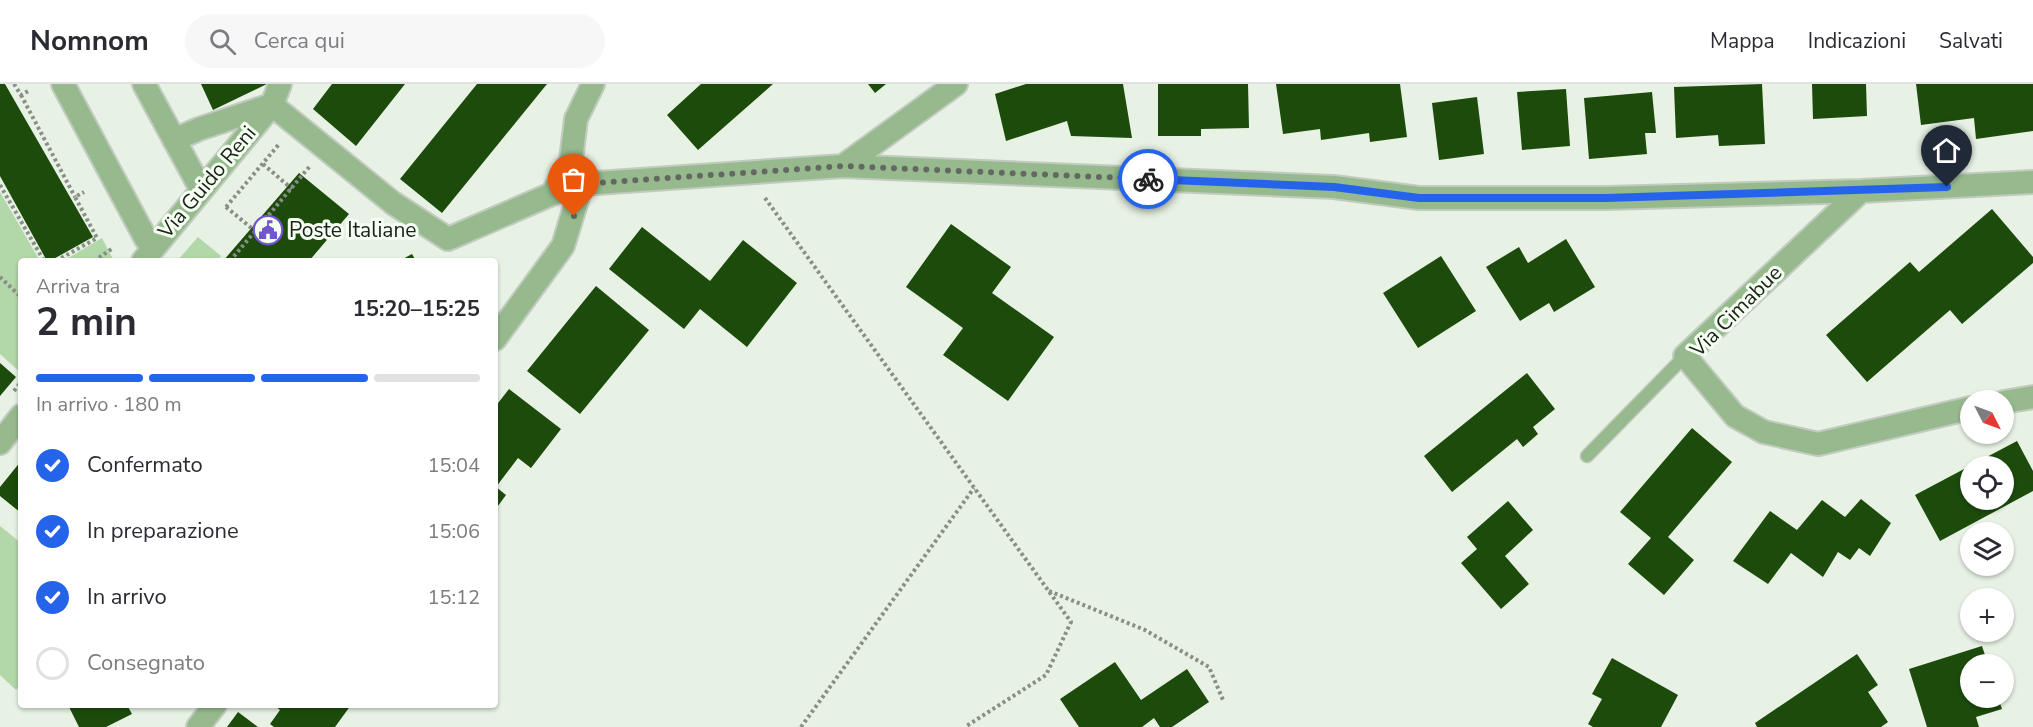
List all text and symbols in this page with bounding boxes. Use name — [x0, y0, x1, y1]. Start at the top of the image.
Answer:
search box — [185, 14, 605, 68]
text: Nomnom — [30, 22, 149, 60]
icon: search — [206, 25, 239, 58]
text: Cerca qui — [254, 26, 345, 56]
text: Mappa — [1710, 27, 1775, 55]
text: Indicazioni — [1808, 27, 1906, 55]
text: Salvati — [1939, 27, 2003, 55]
street label: Via Guido Reni — [151, 120, 262, 245]
pin — [1921, 125, 1972, 187]
icon: home — [1930, 134, 1963, 167]
courier — [1118, 149, 1178, 209]
pin — [548, 154, 599, 216]
icon: bag — [557, 163, 590, 196]
icon: bike — [1132, 163, 1165, 196]
public building icon: Poste Italiane — [252, 214, 284, 246]
place label: Poste Italiane — [289, 216, 416, 244]
street label: Via Cimabue — [1683, 259, 1788, 364]
text: Arriva tra — [36, 273, 120, 300]
text: 15:20–15:25 — [352, 294, 480, 324]
text: 2 min — [36, 296, 137, 349]
north arrow — [1960, 390, 2014, 444]
map controls — [1960, 390, 2014, 708]
text: In arrivo · 180 m — [36, 391, 182, 418]
icon: check — [36, 449, 69, 482]
text: Confermato — [87, 450, 203, 480]
text: 15:04 — [427, 452, 480, 479]
button: locate — [1960, 456, 2014, 510]
icon: check — [36, 515, 69, 548]
text: In preparazione — [87, 516, 239, 546]
text: 15:06 — [427, 518, 480, 545]
button: layers — [1960, 522, 2014, 576]
icon: check — [36, 581, 69, 614]
text: In arrivo — [87, 582, 167, 612]
text: 15:12 — [427, 584, 480, 611]
button: + — [1960, 588, 2014, 642]
text: Consegnato — [87, 648, 205, 678]
button: − — [1960, 654, 2014, 708]

